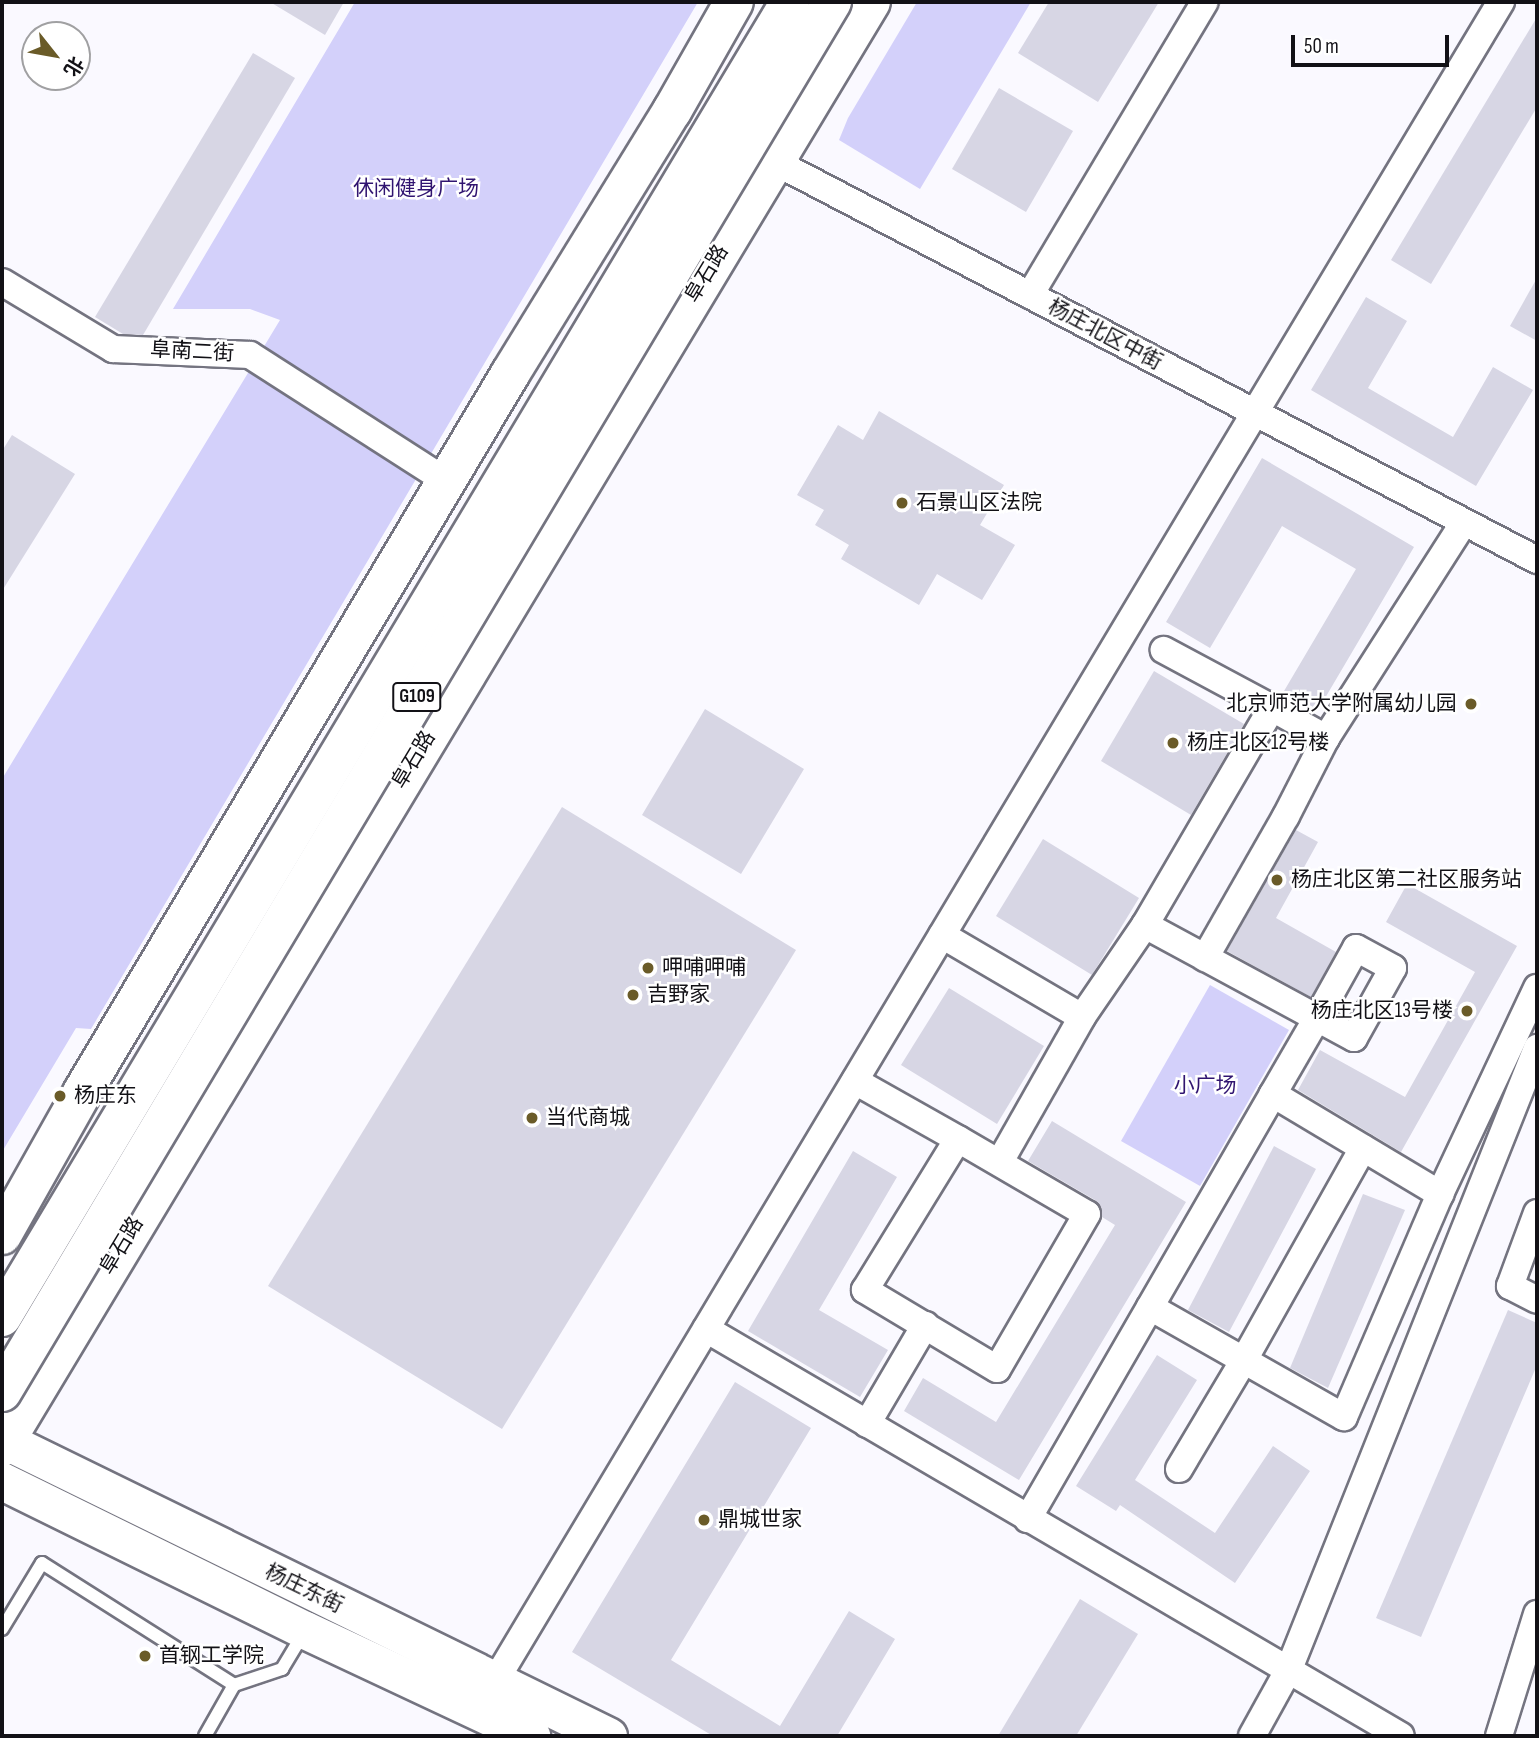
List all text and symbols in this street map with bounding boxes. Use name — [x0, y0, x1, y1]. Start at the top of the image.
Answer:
north arrow — [21, 21, 91, 91]
scale bar — [1294, 21, 1452, 65]
text: 50 m — [1304, 34, 1339, 59]
text: 北 — [58, 52, 87, 80]
park label: 休闲健身广场 — [353, 176, 479, 202]
street label: 阜石路 — [680, 241, 734, 307]
street label: 杨庄北区中街 — [1043, 294, 1167, 376]
street label: 阜南二街 — [149, 337, 235, 367]
place label: 石景山区法院 — [916, 490, 1042, 516]
marker: 石景山区法院 — [894, 495, 910, 511]
road number: G109 — [391, 682, 443, 712]
place label: 北京师范大学附属幼儿园 — [1226, 691, 1457, 717]
marker: 北京师范大学附属幼儿园 — [1463, 696, 1479, 712]
street label: 阜石路 — [387, 727, 441, 793]
place label: 杨庄北区12号楼 — [1187, 730, 1329, 756]
marker: 杨庄北区12号楼 — [1165, 735, 1181, 751]
place label: 杨庄北区第二社区服务站 — [1291, 867, 1522, 893]
marker: 杨庄北区第二社区服务站 — [1269, 872, 1285, 888]
place label: 呷哺呷哺 — [662, 955, 746, 981]
marker: 呷哺呷哺 — [640, 960, 656, 976]
place label: 吉野家 — [647, 982, 710, 1008]
marker: 吉野家 — [625, 987, 641, 1003]
place label: 杨庄北区13号楼 — [1311, 998, 1453, 1024]
marker: 杨庄北区13号楼 — [1459, 1003, 1475, 1019]
park label: 小广场 — [1174, 1073, 1236, 1099]
place label: 杨庄东 — [74, 1083, 137, 1109]
marker: 杨庄东 — [52, 1088, 68, 1104]
place label: 当代商城 — [546, 1105, 630, 1131]
marker: 当代商城 — [524, 1110, 540, 1126]
street label: 阜石路 — [95, 1213, 149, 1279]
place label: 鼎城世家 — [718, 1507, 802, 1533]
marker: 鼎城世家 — [696, 1512, 712, 1528]
street label: 杨庄东街 — [261, 1559, 347, 1619]
place label: 首钢工学院 — [159, 1643, 264, 1669]
marker: 首钢工学院 — [137, 1648, 153, 1664]

